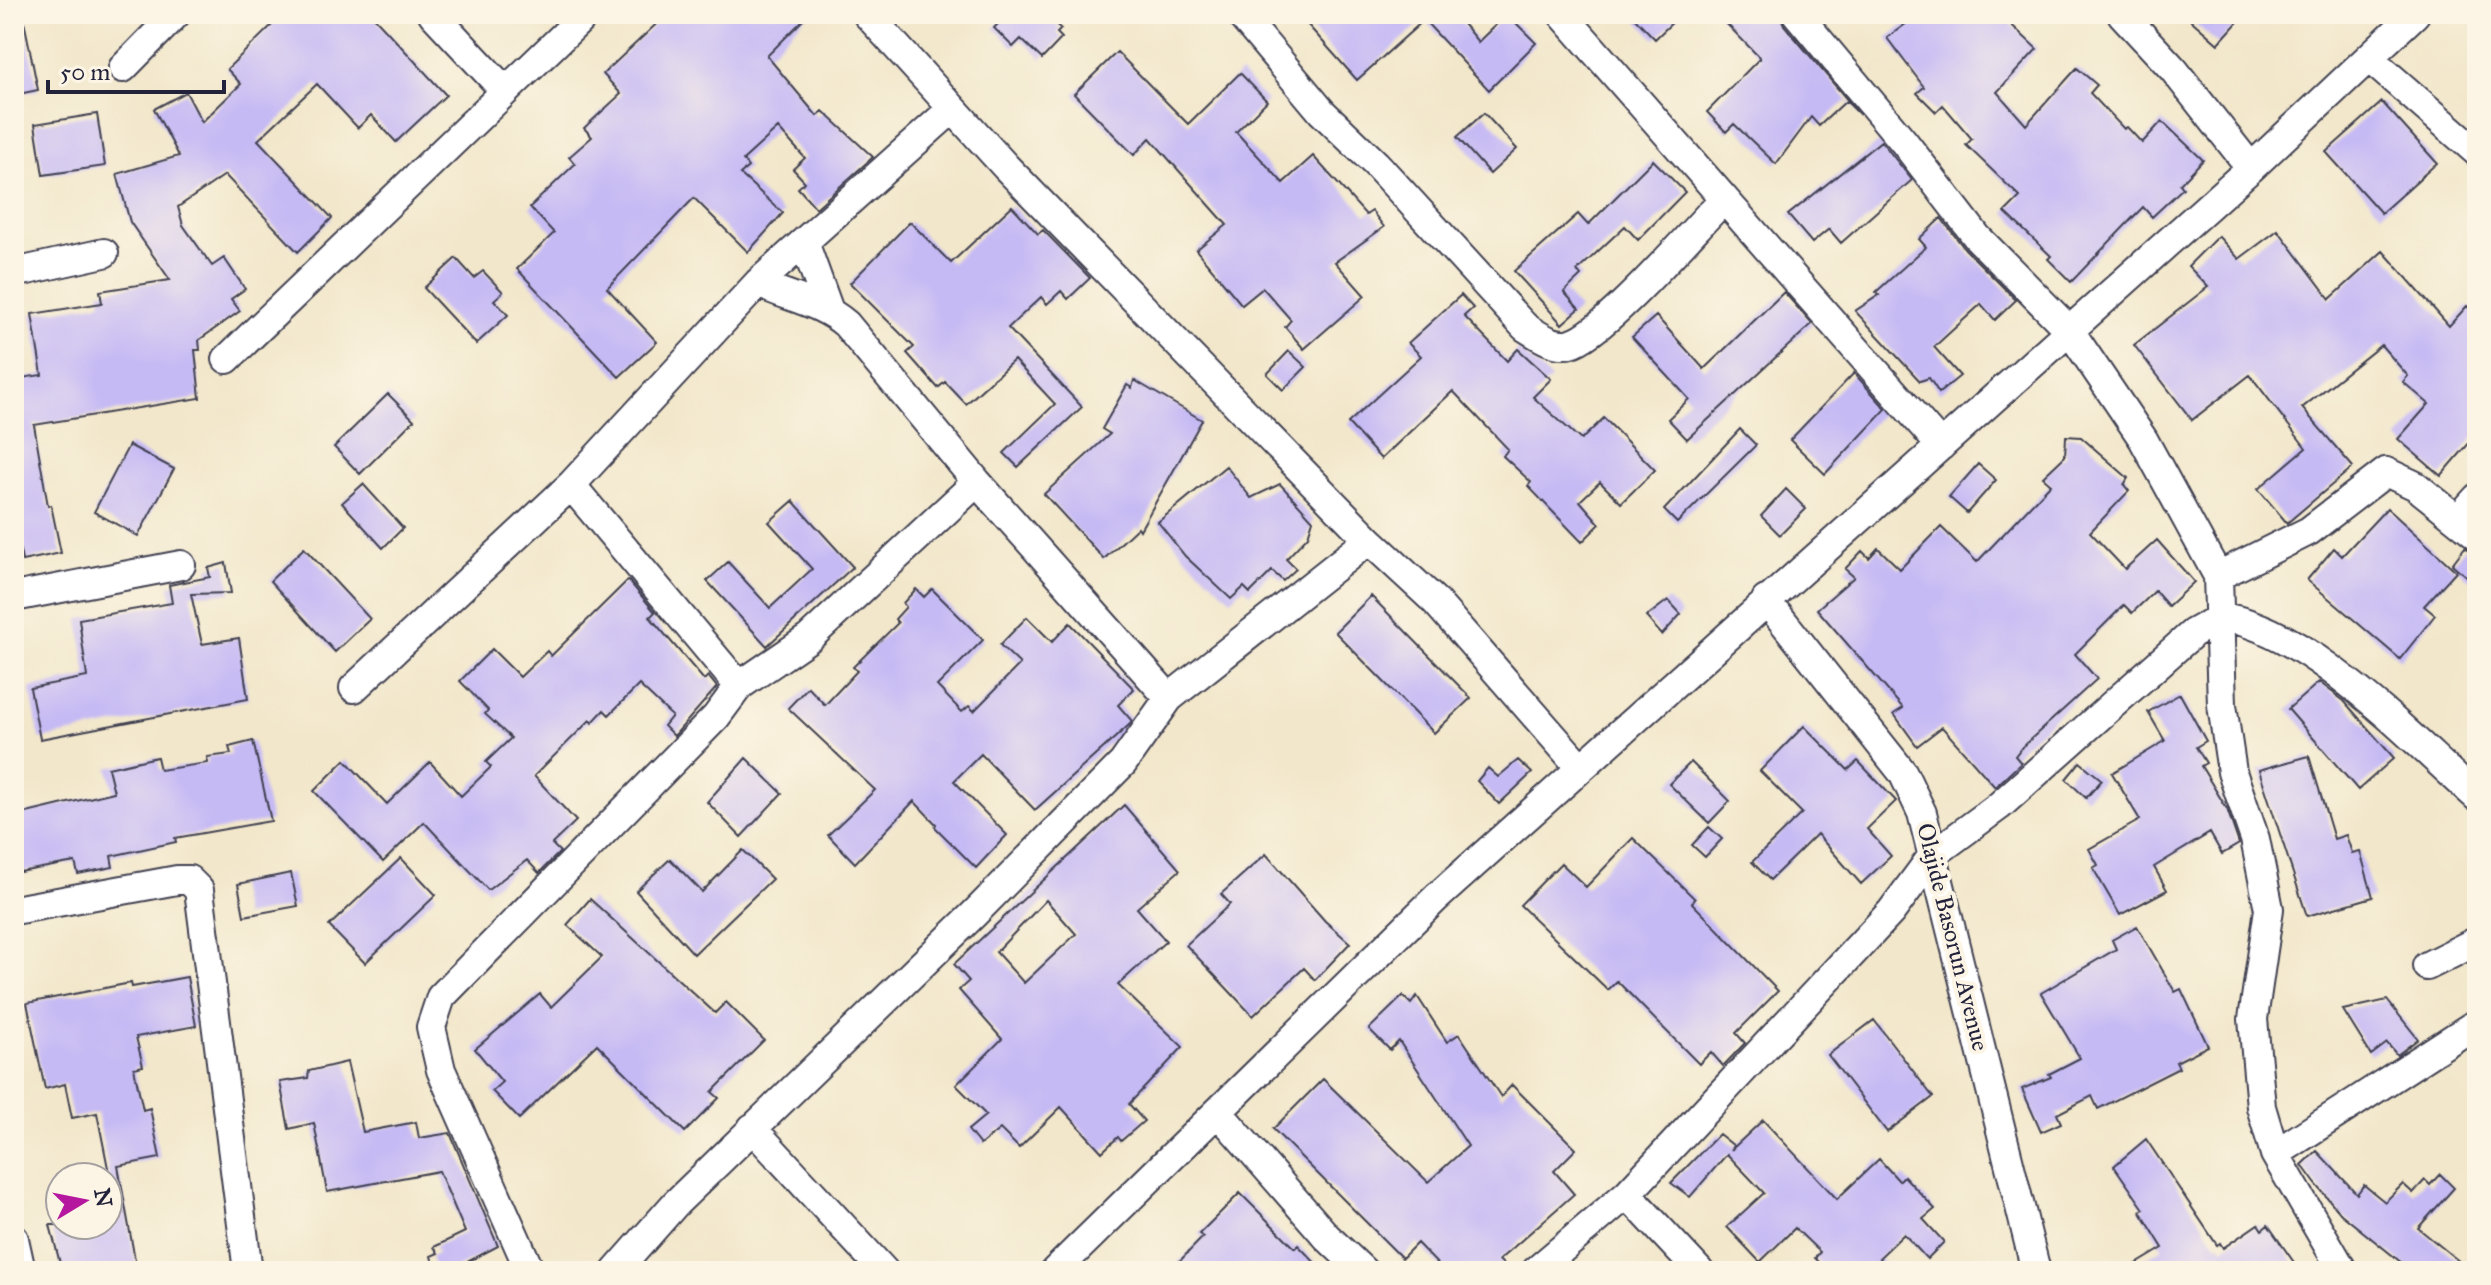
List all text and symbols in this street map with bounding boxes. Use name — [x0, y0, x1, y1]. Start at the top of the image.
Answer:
scale bar — [48, 44, 224, 94]
text: 50 m — [60, 57, 110, 87]
street label: Olajide Basorun Avenue — [1910, 820, 1996, 1054]
north arrow — [44, 1161, 124, 1241]
text: N — [88, 1186, 118, 1209]

